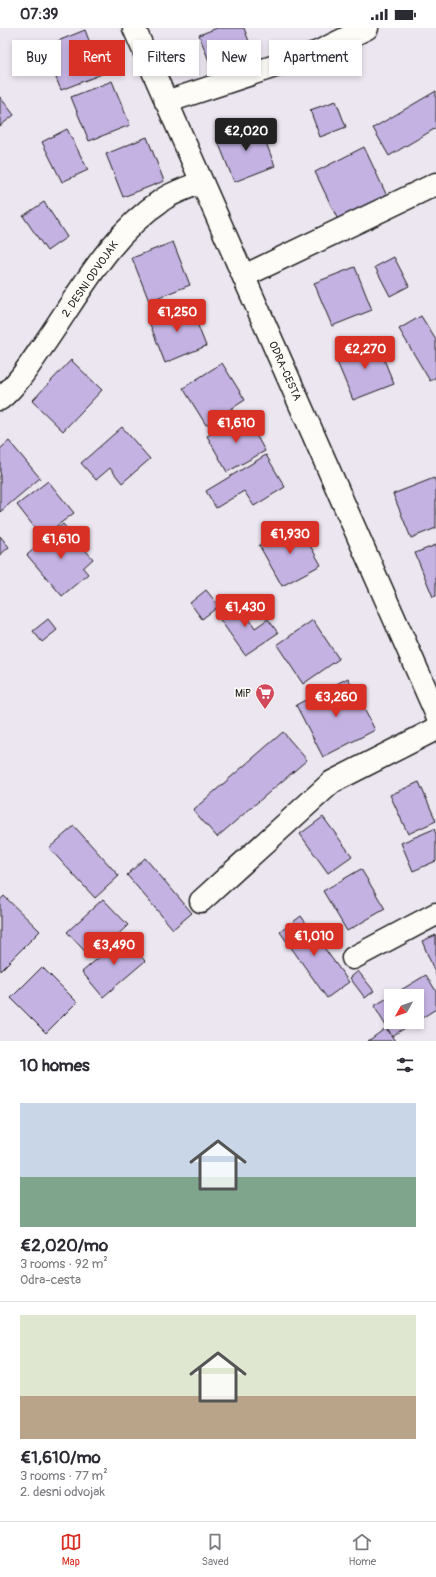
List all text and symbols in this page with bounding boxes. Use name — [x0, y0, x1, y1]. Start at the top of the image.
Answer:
text: 07:39 — [20, 5, 58, 24]
chip: Buy — [12, 40, 61, 76]
chip: Rent — [69, 40, 125, 76]
chip: Filters — [133, 40, 199, 76]
chip: New — [207, 40, 261, 76]
chip: Apartment — [269, 40, 362, 76]
pin: €2,020 — [213, 118, 279, 152]
text: €2,020 — [224, 123, 268, 139]
street label: 2. DESNI ODVOJAK — [59, 238, 121, 319]
pin: €1,250 — [144, 299, 210, 333]
text: €1,250 — [157, 304, 197, 320]
pin: €2,270 — [332, 336, 398, 370]
street label: ODRA-CESTA — [266, 339, 304, 403]
text: €2,270 — [344, 341, 386, 357]
pin: €1,610 — [203, 410, 269, 444]
text: €1,610 — [217, 415, 255, 431]
pin: €1,930 — [257, 521, 323, 555]
pin: €1,610 — [28, 526, 94, 560]
text: €1,930 — [270, 526, 310, 542]
text: €1,610 — [42, 531, 80, 547]
pin: €1,430 — [212, 594, 278, 628]
text: €1,430 — [225, 599, 265, 615]
supermarket icon: MiP — [254, 682, 276, 710]
pin: €3,260 — [303, 684, 369, 718]
place label: MiP — [235, 687, 251, 700]
text: €3,260 — [315, 689, 357, 705]
pin: €1,010 — [281, 923, 347, 957]
text: €1,010 — [294, 928, 334, 944]
pin: €3,490 — [81, 932, 147, 966]
text: €3,490 — [93, 937, 135, 953]
north arrow — [384, 989, 424, 1029]
map controls — [384, 989, 424, 1029]
icon: filters — [394, 1054, 416, 1076]
text: 10 homes — [20, 1055, 90, 1076]
icon: home — [182, 1129, 254, 1201]
text: €2,020/mo — [20, 1235, 108, 1256]
text: 3 rooms · 92 m² — [20, 1256, 108, 1272]
text: Odra-cesta — [20, 1272, 81, 1288]
icon: home — [182, 1341, 254, 1413]
text: €1,610/mo — [20, 1447, 101, 1468]
text: 3 rooms · 77 m² — [20, 1468, 108, 1484]
text: 2. desni odvojak — [20, 1484, 105, 1500]
tab: Map — [60, 1531, 82, 1568]
tab: Saved — [201, 1531, 229, 1568]
tab: Home — [348, 1531, 376, 1568]

